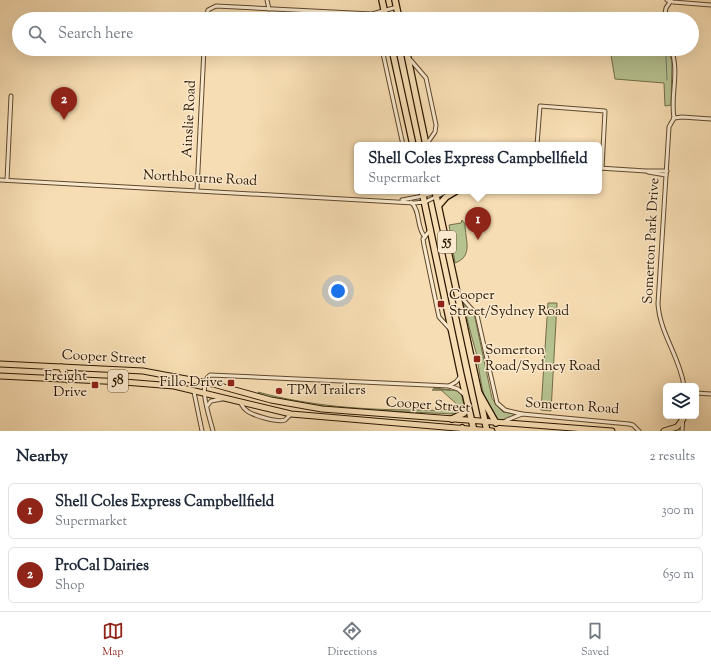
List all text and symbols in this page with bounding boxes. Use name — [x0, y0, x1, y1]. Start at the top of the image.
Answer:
search box — [12, 12, 699, 56]
icon: search — [26, 23, 48, 45]
text: Search here — [58, 24, 133, 45]
street label: Ainslie Road — [178, 79, 202, 158]
pin: 2 — [51, 87, 77, 120]
popup — [354, 142, 602, 194]
text: Shell Coles Express Campbellfield — [368, 149, 588, 170]
street label: Northbourne Road — [142, 166, 258, 192]
text: Supermarket — [368, 170, 440, 188]
street label: Somerton Park Drive — [639, 177, 665, 305]
pin: 1 — [465, 207, 491, 240]
road number: 55 — [438, 231, 456, 253]
your location — [328, 281, 348, 301]
place label: Cooper Street/Sydney Road — [449, 286, 569, 322]
marker: Cooper Street/Sydney Road — [436, 299, 446, 309]
place label: Somerton Road/Sydney Road — [485, 341, 601, 377]
street label: Cooper Street — [61, 346, 147, 370]
marker: Somerton Road/Sydney Road — [472, 354, 482, 364]
place label: Freight Drive — [44, 367, 87, 403]
road number: 58 — [108, 370, 128, 392]
place label: Fillo Drive — [159, 373, 223, 393]
marker: Fillo Drive — [226, 378, 236, 388]
marker: Freight Drive — [90, 380, 100, 390]
place label: TPM Trailers — [287, 381, 366, 401]
map controls — [663, 383, 699, 419]
button: layers — [663, 383, 699, 419]
marker: TPM Trailers — [274, 386, 284, 396]
street label: Cooper Street — [385, 393, 471, 419]
street label: Somerton Road — [524, 394, 620, 420]
text: Nearby — [16, 445, 68, 469]
text: 2 results — [650, 448, 695, 466]
text: Shell Coles Express Campbellfield — [55, 492, 274, 513]
text: 1 — [28, 502, 32, 520]
text: 300 m — [662, 502, 694, 520]
text: Supermarket — [55, 513, 127, 531]
text: ProCal Dairies — [55, 556, 149, 577]
text: 2 — [27, 566, 33, 584]
text: 650 m — [663, 566, 694, 584]
text: Shop — [55, 577, 84, 595]
tab: Map — [102, 620, 124, 660]
tab: Directions — [328, 620, 377, 660]
tab: Saved — [581, 620, 609, 660]

